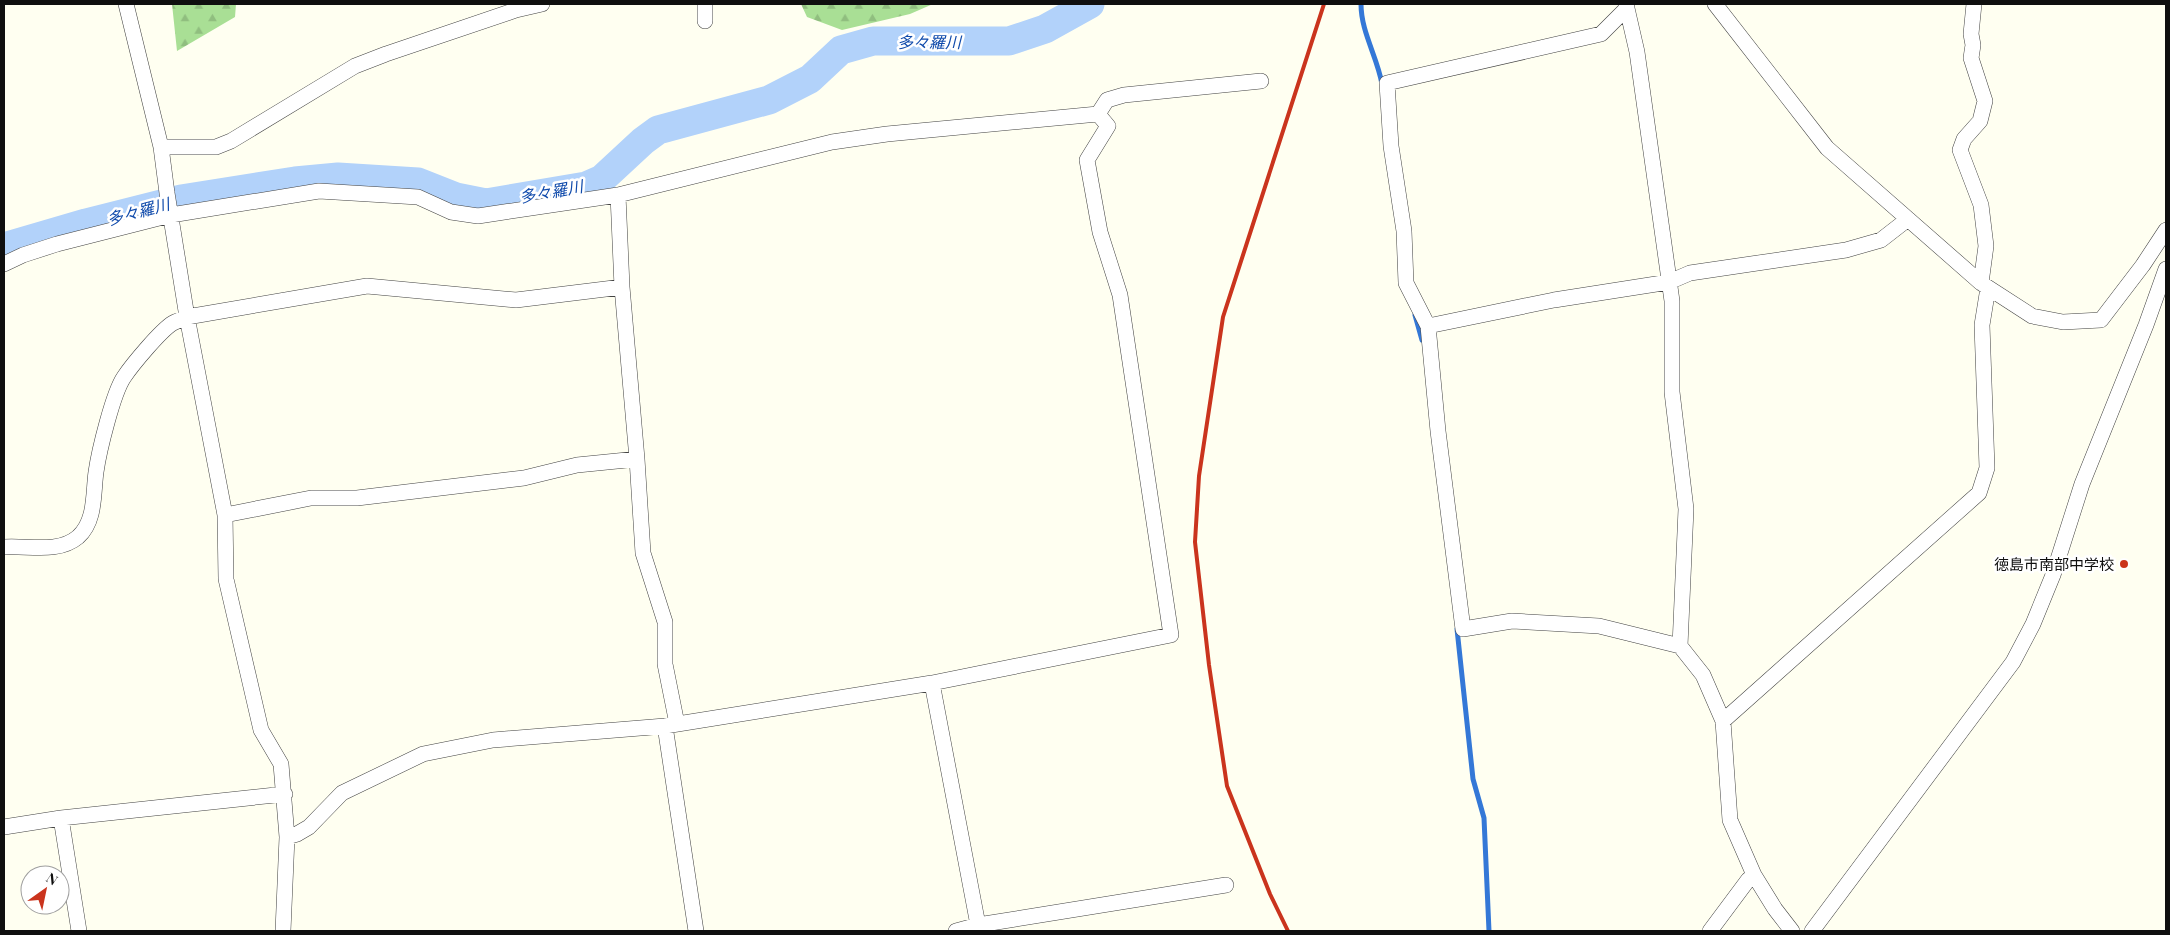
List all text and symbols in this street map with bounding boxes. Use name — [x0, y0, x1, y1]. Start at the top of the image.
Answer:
water label: 多々羅川 — [897, 31, 963, 52]
water label: 多々羅川 — [518, 175, 586, 207]
water label: 多々羅川 — [104, 192, 174, 229]
place label: 徳島市南部中学校 — [1994, 554, 2114, 574]
marker: 徳島市南部中学校 — [2118, 558, 2130, 570]
north arrow — [20, 865, 70, 915]
text: N — [43, 868, 62, 889]

